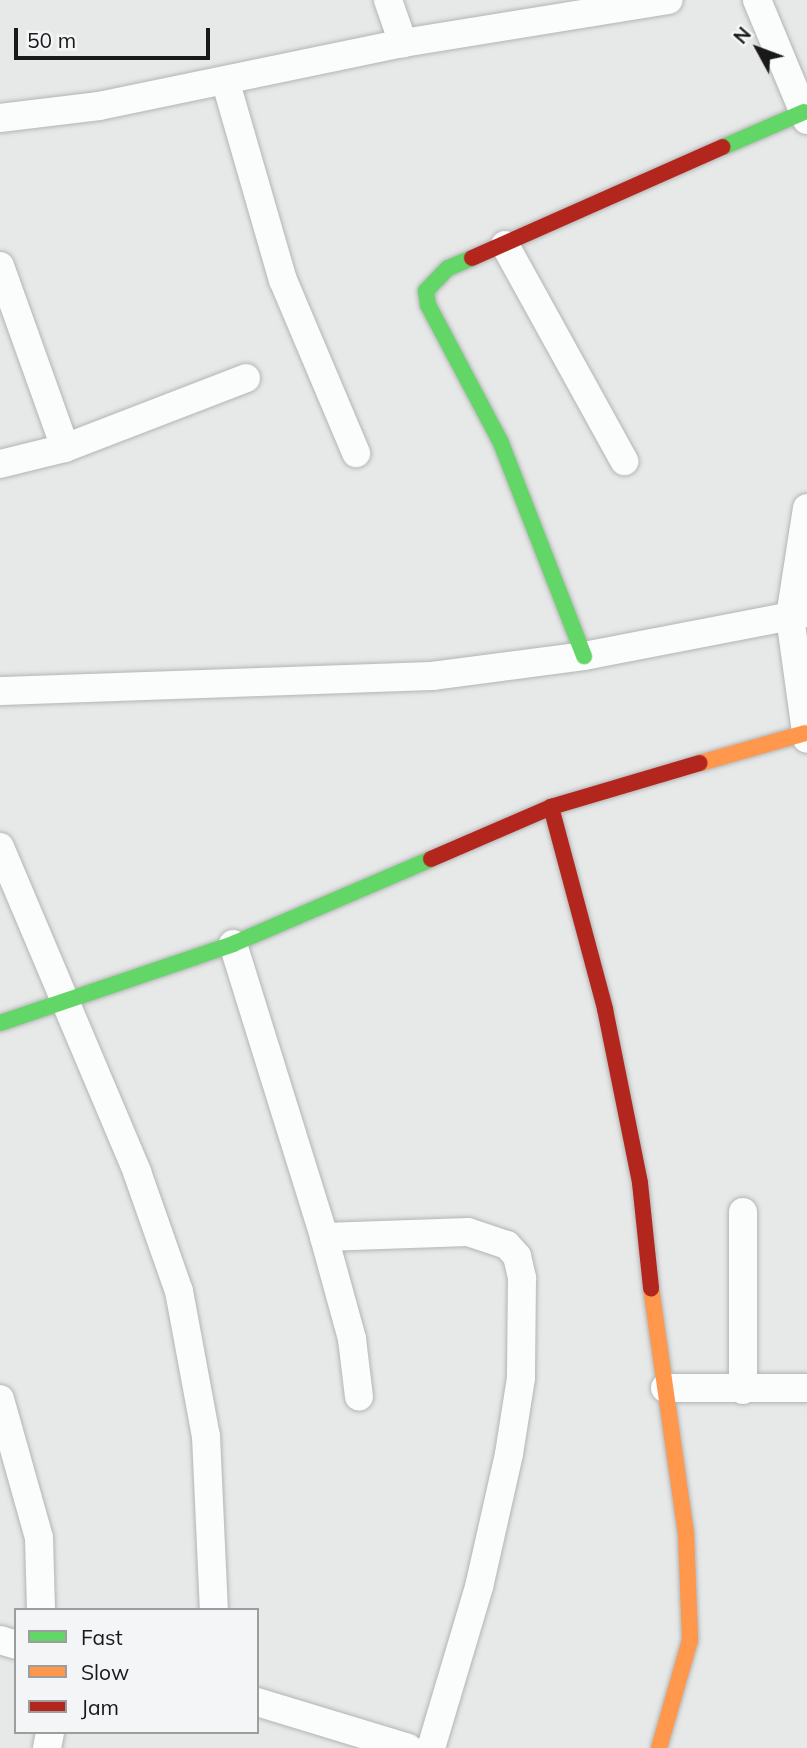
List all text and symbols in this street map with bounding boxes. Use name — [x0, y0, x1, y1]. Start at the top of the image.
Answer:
scale bar — [18, 14, 214, 58]
north arrow — [723, 14, 793, 84]
text: N — [728, 22, 756, 49]
text: 50 m — [27, 27, 76, 53]
legend — [14, 1608, 259, 1734]
text: Fast — [81, 1624, 123, 1650]
text: Slow — [81, 1659, 129, 1685]
text: Jam — [81, 1694, 119, 1720]

